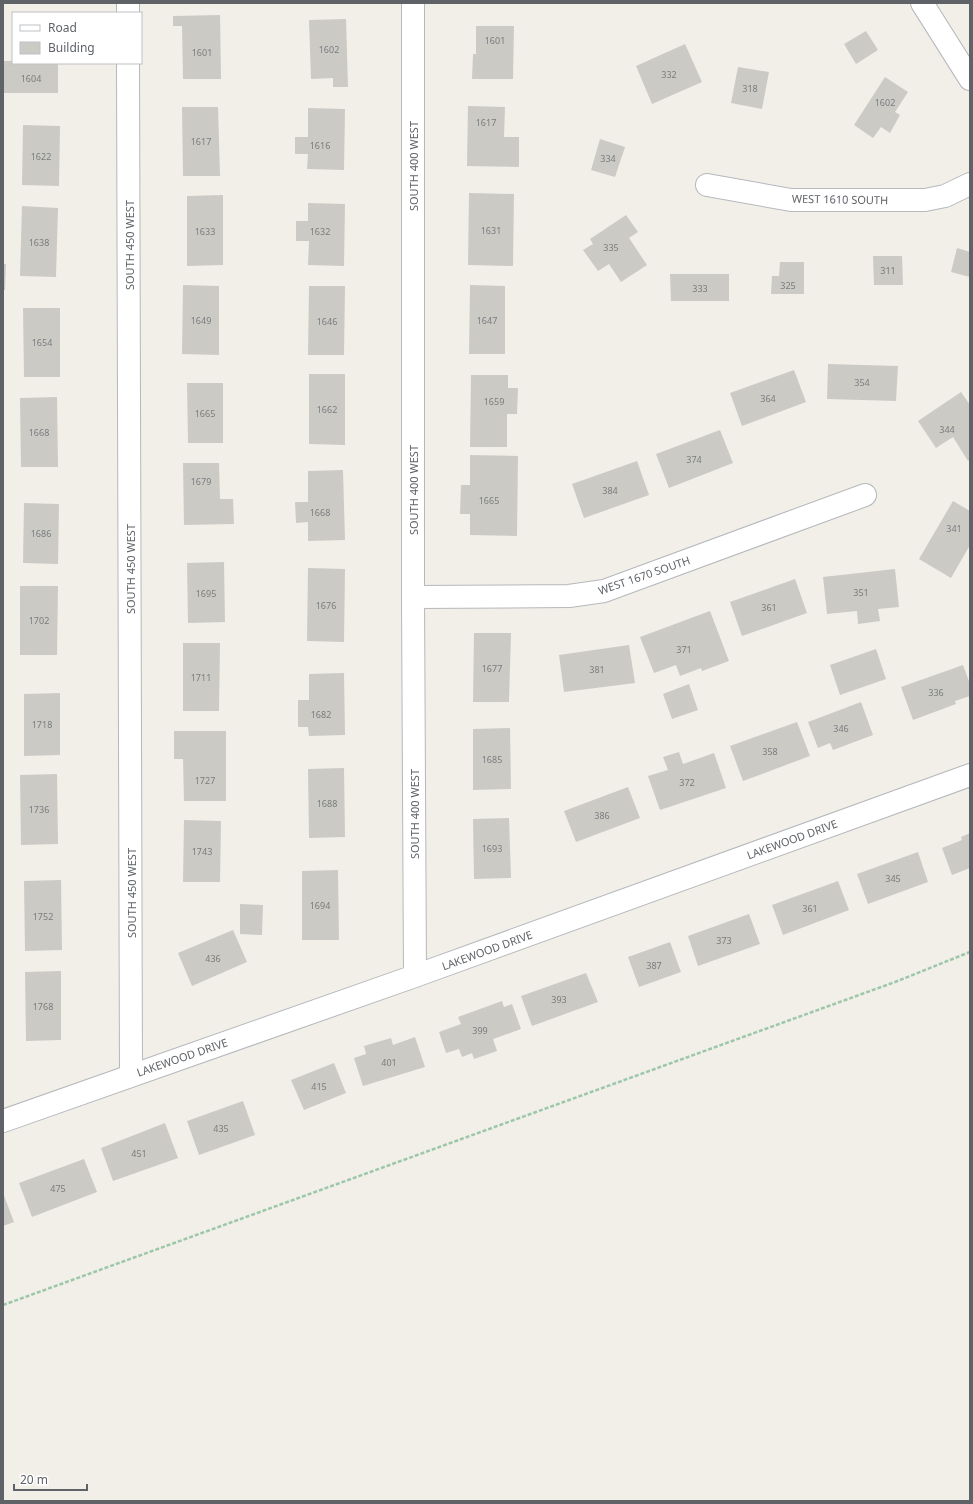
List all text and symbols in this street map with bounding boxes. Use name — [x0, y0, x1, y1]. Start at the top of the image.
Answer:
legend — [12, 12, 142, 64]
text: Road — [48, 19, 77, 36]
house number: 1601 — [485, 34, 505, 47]
text: Building — [48, 39, 95, 56]
house number: 1602 — [319, 43, 339, 56]
house number: 1601 — [192, 46, 212, 59]
house number: 332 — [661, 68, 677, 81]
house number: 1604 — [21, 72, 41, 85]
house number: 318 — [742, 82, 758, 95]
house number: 1602 — [875, 96, 895, 109]
house number: 1617 — [476, 116, 496, 129]
street label: SOUTH 400 WEST — [406, 121, 421, 211]
house number: 1617 — [191, 135, 211, 148]
house number: 1616 — [310, 139, 330, 152]
house number: 1622 — [31, 150, 51, 163]
house number: 334 — [600, 152, 616, 165]
street label: WEST 1610 SOUTH — [792, 191, 888, 207]
street label: SOUTH 450 WEST — [122, 200, 137, 290]
house number: 1631 — [481, 224, 501, 237]
house number: 1633 — [195, 225, 215, 238]
house number: 1632 — [310, 225, 330, 238]
house number: 1638 — [29, 236, 49, 249]
house number: 335 — [603, 241, 619, 254]
house number: 311 — [880, 264, 896, 277]
house number: 325 — [780, 279, 796, 292]
house number: 333 — [692, 282, 708, 295]
house number: 1649 — [191, 314, 211, 327]
house number: 1647 — [477, 314, 497, 327]
house number: 1646 — [317, 315, 337, 328]
house number: 1654 — [32, 336, 52, 349]
house number: 354 — [854, 376, 870, 389]
house number: 364 — [760, 392, 776, 405]
house number: 1659 — [484, 395, 504, 408]
house number: 1662 — [317, 403, 337, 416]
house number: 1665 — [195, 407, 215, 420]
house number: 344 — [939, 423, 955, 436]
house number: 1668 — [29, 426, 49, 439]
street label: SOUTH 400 WEST — [406, 445, 421, 535]
house number: 374 — [686, 453, 702, 466]
house number: 1679 — [191, 475, 211, 488]
house number: 384 — [602, 484, 618, 497]
house number: 1665 — [479, 494, 499, 507]
house number: 1668 — [310, 506, 330, 519]
house number: 341 — [946, 522, 962, 535]
street label: SOUTH 450 WEST — [123, 524, 138, 614]
house number: 1686 — [31, 527, 51, 540]
street label: WEST 1670 SOUTH — [596, 552, 692, 598]
house number: 351 — [853, 586, 869, 599]
house number: 1695 — [196, 587, 216, 600]
house number: 1676 — [316, 599, 336, 612]
house number: 361 — [761, 601, 777, 614]
house number: 1702 — [29, 614, 49, 627]
house number: 371 — [676, 643, 692, 656]
house number: 1677 — [482, 662, 502, 675]
house number: 381 — [589, 663, 605, 676]
house number: 1711 — [191, 671, 211, 684]
house number: 336 — [928, 686, 944, 699]
house number: 1682 — [311, 708, 331, 721]
house number: 1718 — [32, 718, 52, 731]
house number: 346 — [833, 722, 849, 735]
house number: 358 — [762, 745, 778, 758]
house number: 1685 — [482, 753, 502, 766]
street label: SOUTH 400 WEST — [407, 769, 422, 859]
house number: 1727 — [195, 774, 215, 787]
house number: 372 — [679, 776, 695, 789]
house number: 1688 — [317, 797, 337, 810]
house number: 1736 — [29, 803, 49, 816]
house number: 386 — [594, 809, 610, 822]
street label: LAKEWOOD DRIVE — [745, 816, 839, 862]
house number: 1693 — [482, 842, 502, 855]
house number: 1743 — [192, 845, 212, 858]
street label: SOUTH 450 WEST — [124, 848, 139, 938]
house number: 345 — [885, 872, 901, 885]
house number: 1694 — [310, 899, 330, 912]
house number: 361 — [802, 902, 818, 915]
house number: 1752 — [33, 910, 53, 923]
street label: LAKEWOOD DRIVE — [440, 927, 534, 973]
house number: 373 — [716, 934, 732, 947]
house number: 436 — [205, 952, 221, 965]
house number: 387 — [646, 959, 662, 972]
house number: 393 — [551, 993, 567, 1006]
house number: 1768 — [33, 1000, 53, 1013]
house number: 399 — [472, 1024, 488, 1037]
street label: LAKEWOOD DRIVE — [135, 1034, 229, 1080]
house number: 401 — [381, 1056, 397, 1069]
house number: 415 — [311, 1080, 327, 1093]
house number: 435 — [213, 1122, 229, 1135]
house number: 451 — [131, 1147, 147, 1160]
house number: 475 — [50, 1182, 66, 1195]
scale bar — [14, 1466, 87, 1492]
text: 20 m — [20, 1471, 48, 1488]

